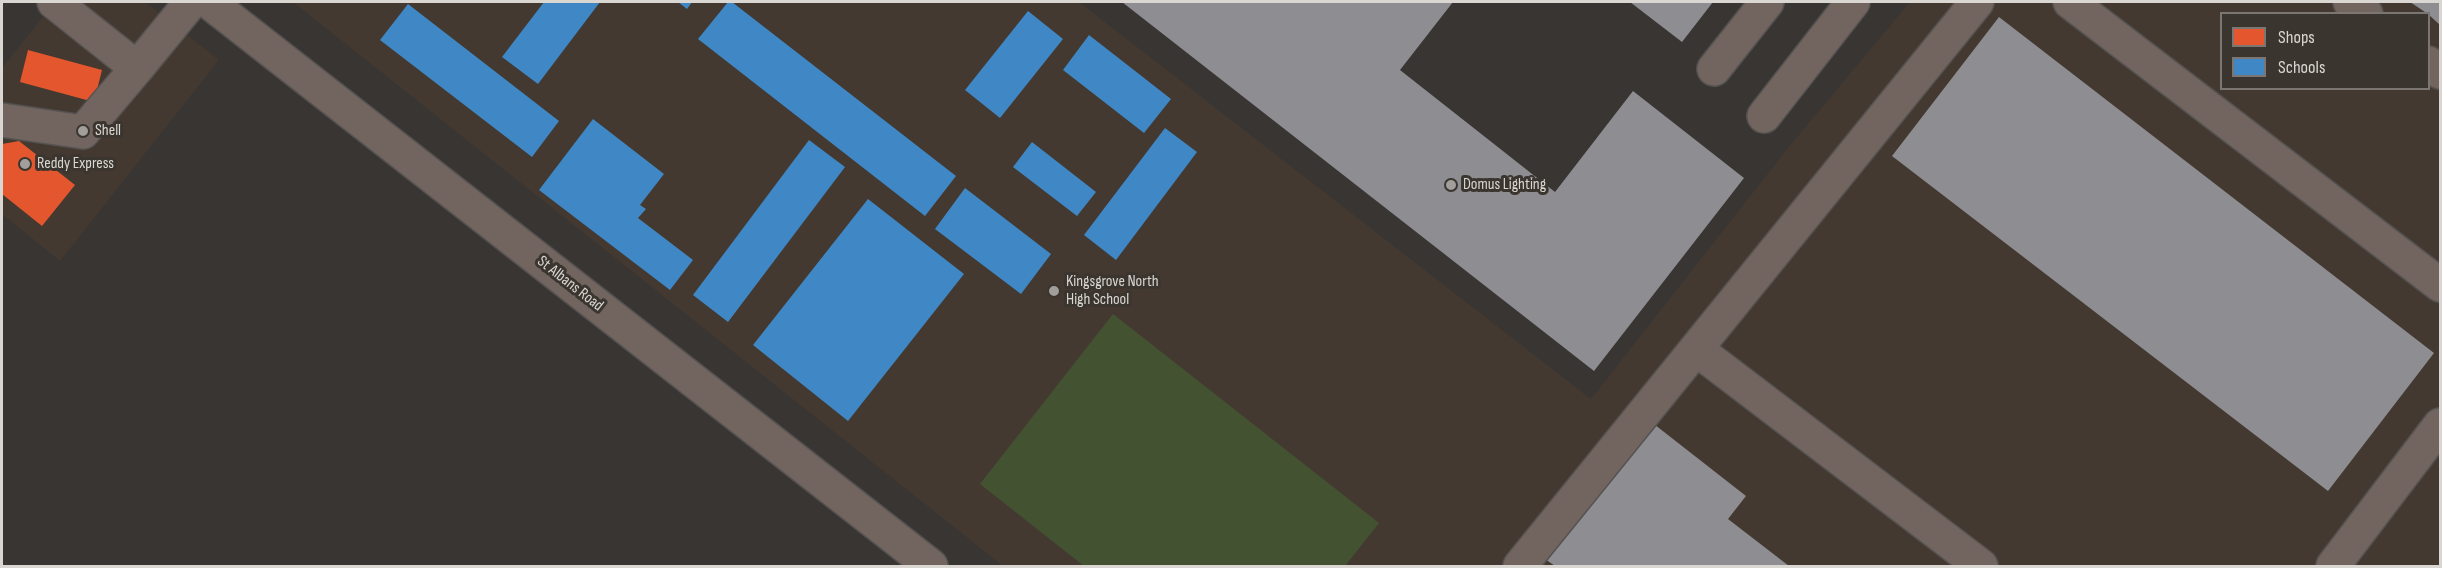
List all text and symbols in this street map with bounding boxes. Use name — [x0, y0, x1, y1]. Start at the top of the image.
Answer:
legend — [2220, 12, 2430, 90]
text: Shops — [2278, 27, 2315, 48]
text: Schools — [2278, 57, 2325, 78]
place label: Shell — [95, 121, 121, 141]
marker: Shell — [76, 124, 90, 138]
place label: Reddy Express — [37, 154, 114, 174]
marker: Reddy Express — [18, 157, 32, 171]
place label: Domus Lighting — [1463, 175, 1546, 195]
marker: Domus Lighting — [1444, 178, 1458, 192]
street label: St Albans Road — [533, 252, 607, 316]
place label: Kingsgrove North High School — [1066, 272, 1159, 310]
marker: Kingsgrove North High School — [1047, 284, 1061, 298]

